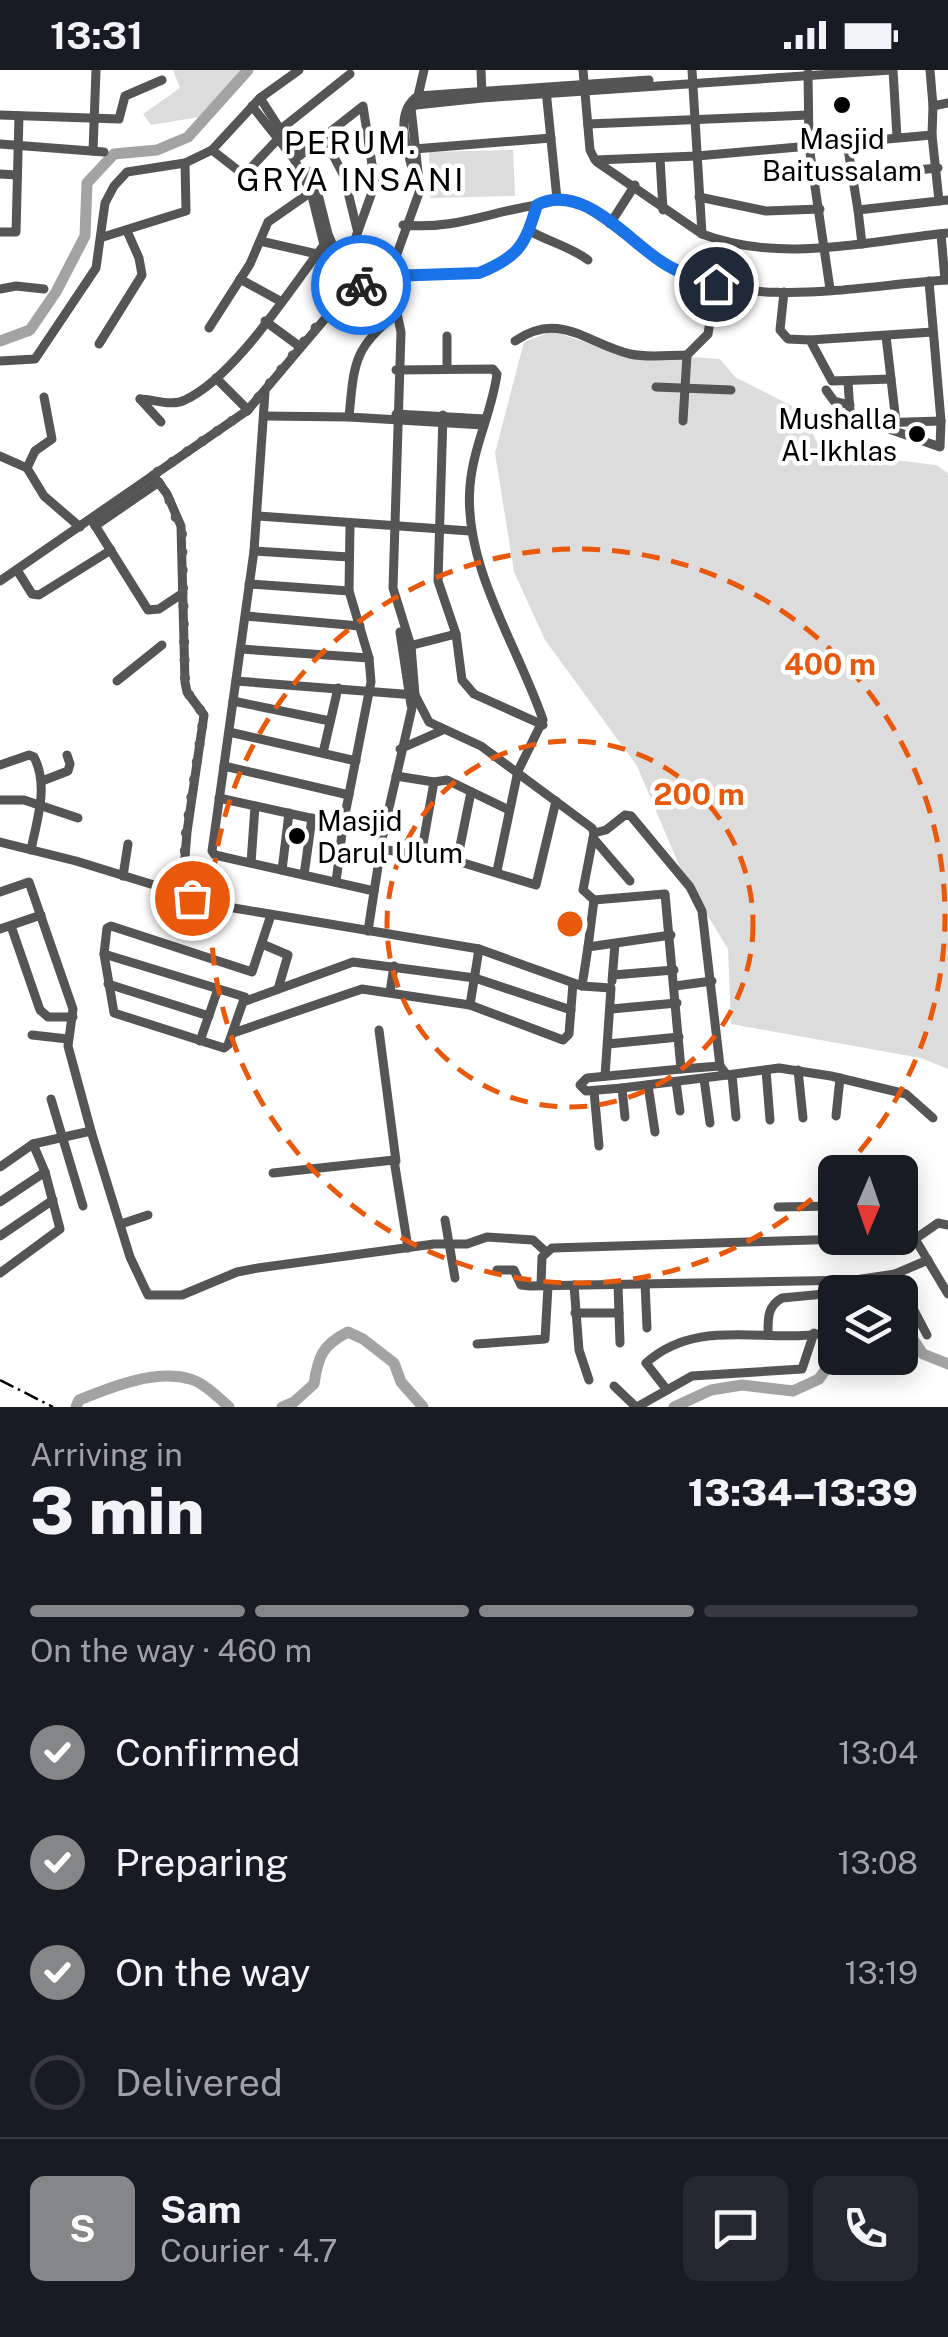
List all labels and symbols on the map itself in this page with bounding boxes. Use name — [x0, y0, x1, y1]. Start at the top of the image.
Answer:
marker: Masjid Baitussalam — [831, 94, 853, 116]
place label: Masjid Baitussalam — [762, 122, 922, 187]
district label: PERUM. GRYA INSANI — [236, 124, 466, 198]
courier — [311, 235, 411, 335]
pin — [674, 242, 759, 327]
place label: Mushalla Al-Ikhlas — [778, 402, 897, 467]
marker: Mushalla Al-Ikhlas — [906, 423, 928, 445]
text: 400 m — [784, 646, 876, 682]
text: 200 m — [653, 776, 745, 812]
place label: Masjid Darul Ulum — [317, 804, 463, 869]
marker: Masjid Darul Ulum — [286, 825, 308, 847]
pin — [150, 856, 235, 941]
centre of rings — [552, 906, 588, 942]
north arrow — [818, 1155, 918, 1255]

